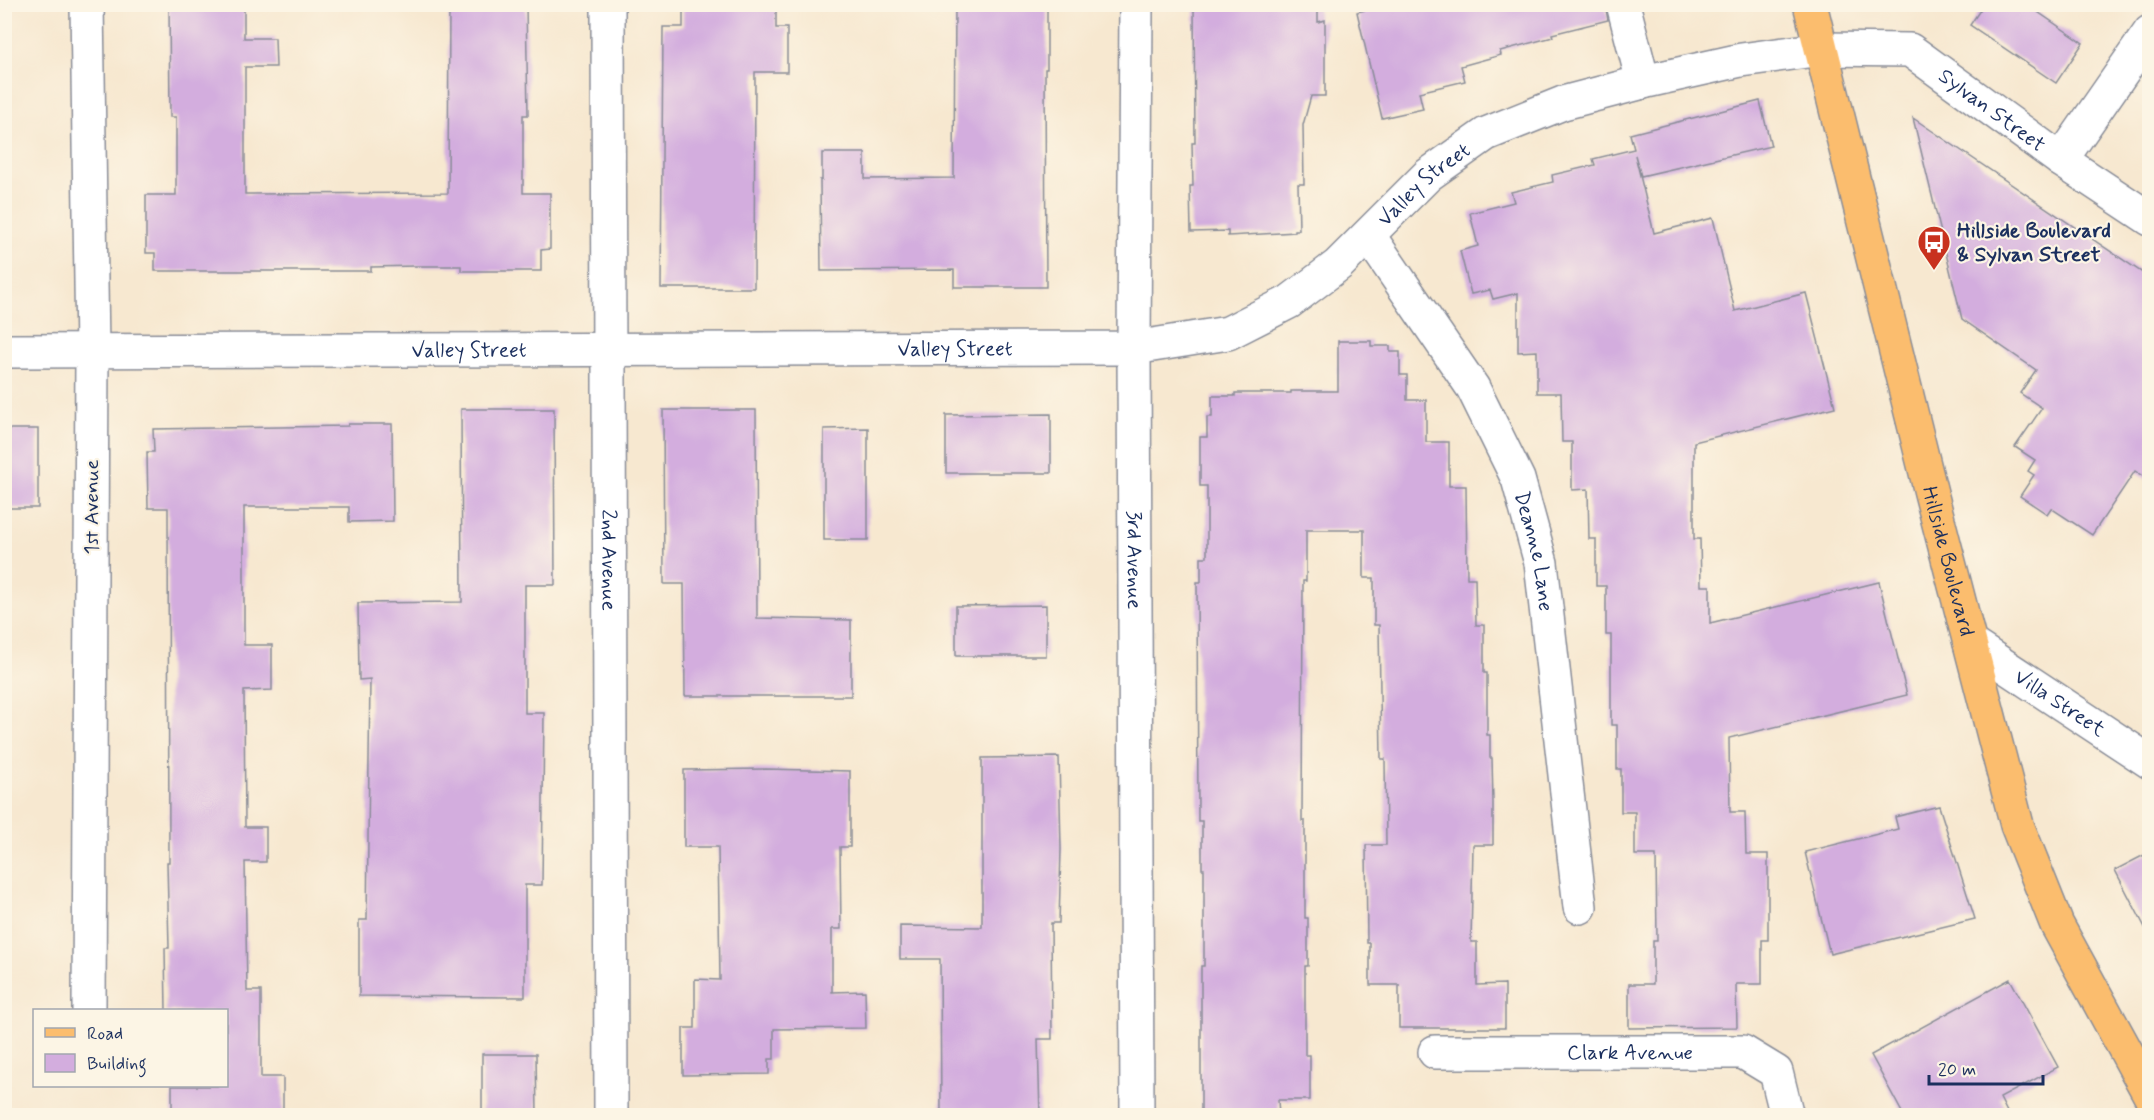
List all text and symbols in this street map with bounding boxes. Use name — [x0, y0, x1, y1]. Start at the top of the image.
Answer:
street label: Sylvan Street — [1933, 62, 2051, 159]
street label: Valley Street — [1372, 136, 1476, 233]
place label: Hillside Boulevard & Sylvan Street — [1957, 217, 2111, 269]
bus stop icon: Hillside Boulevard & Sylvan Street — [1916, 224, 1952, 271]
street label: Valley Street — [897, 335, 1013, 364]
street label: Valley Street — [411, 337, 527, 365]
street label: 1st Avenue — [78, 459, 106, 555]
street label: Hillside Boulevard — [1915, 483, 1981, 639]
street label: Deanne Lane — [1507, 488, 1559, 613]
street label: 2nd Avenue — [594, 509, 623, 611]
street label: 3rd Avenue — [1120, 511, 1148, 609]
street label: Villa Street — [2009, 663, 2111, 744]
legend — [33, 1009, 228, 1087]
text: Road — [87, 1022, 123, 1046]
street label: Clark Avenue — [1567, 1039, 1693, 1067]
scale bar — [1929, 1048, 2043, 1086]
text: Building — [87, 1052, 147, 1078]
text: 20 m — [1938, 1058, 1976, 1082]

